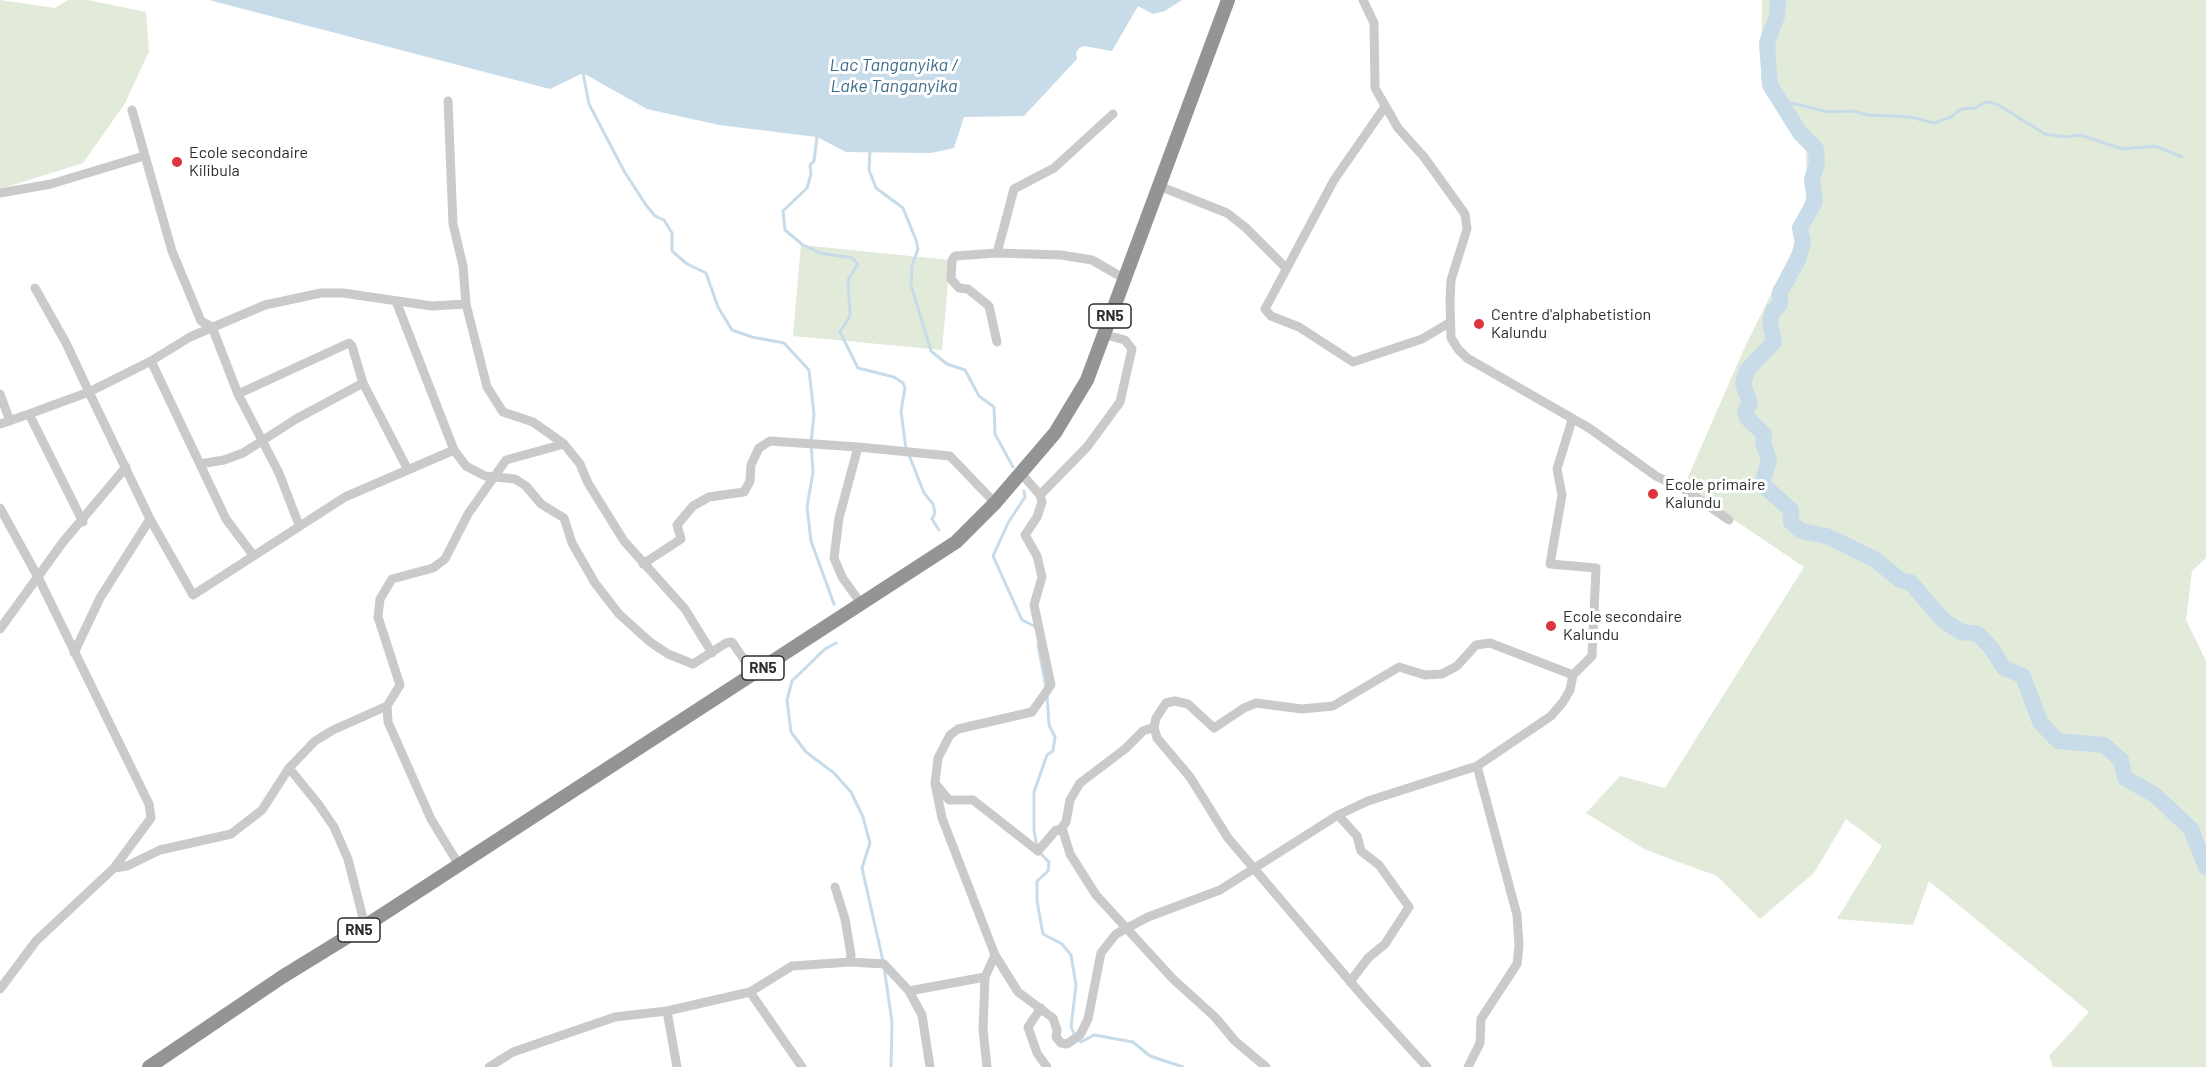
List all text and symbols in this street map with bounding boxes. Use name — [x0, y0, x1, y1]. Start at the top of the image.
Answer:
water label: Lac Tanganyika / Lake Tanganyika — [830, 54, 958, 97]
place label: Ecole secondaire Kilibula — [189, 143, 308, 181]
marker: Ecole secondaire Kilibula — [170, 155, 184, 169]
road number: RN5 — [1089, 304, 1131, 328]
place label: Centre d'alphabetistion Kalundu — [1491, 305, 1651, 343]
marker: Centre d'alphabetistion Kalundu — [1472, 317, 1486, 331]
place label: Ecole primaire Kalundu — [1665, 475, 1766, 513]
marker: Ecole primaire Kalundu — [1646, 487, 1660, 501]
place label: Ecole secondaire Kalundu — [1563, 607, 1682, 645]
marker: Ecole secondaire Kalundu — [1544, 619, 1558, 633]
road number: RN5 — [742, 656, 784, 680]
road number: RN5 — [338, 918, 380, 942]

